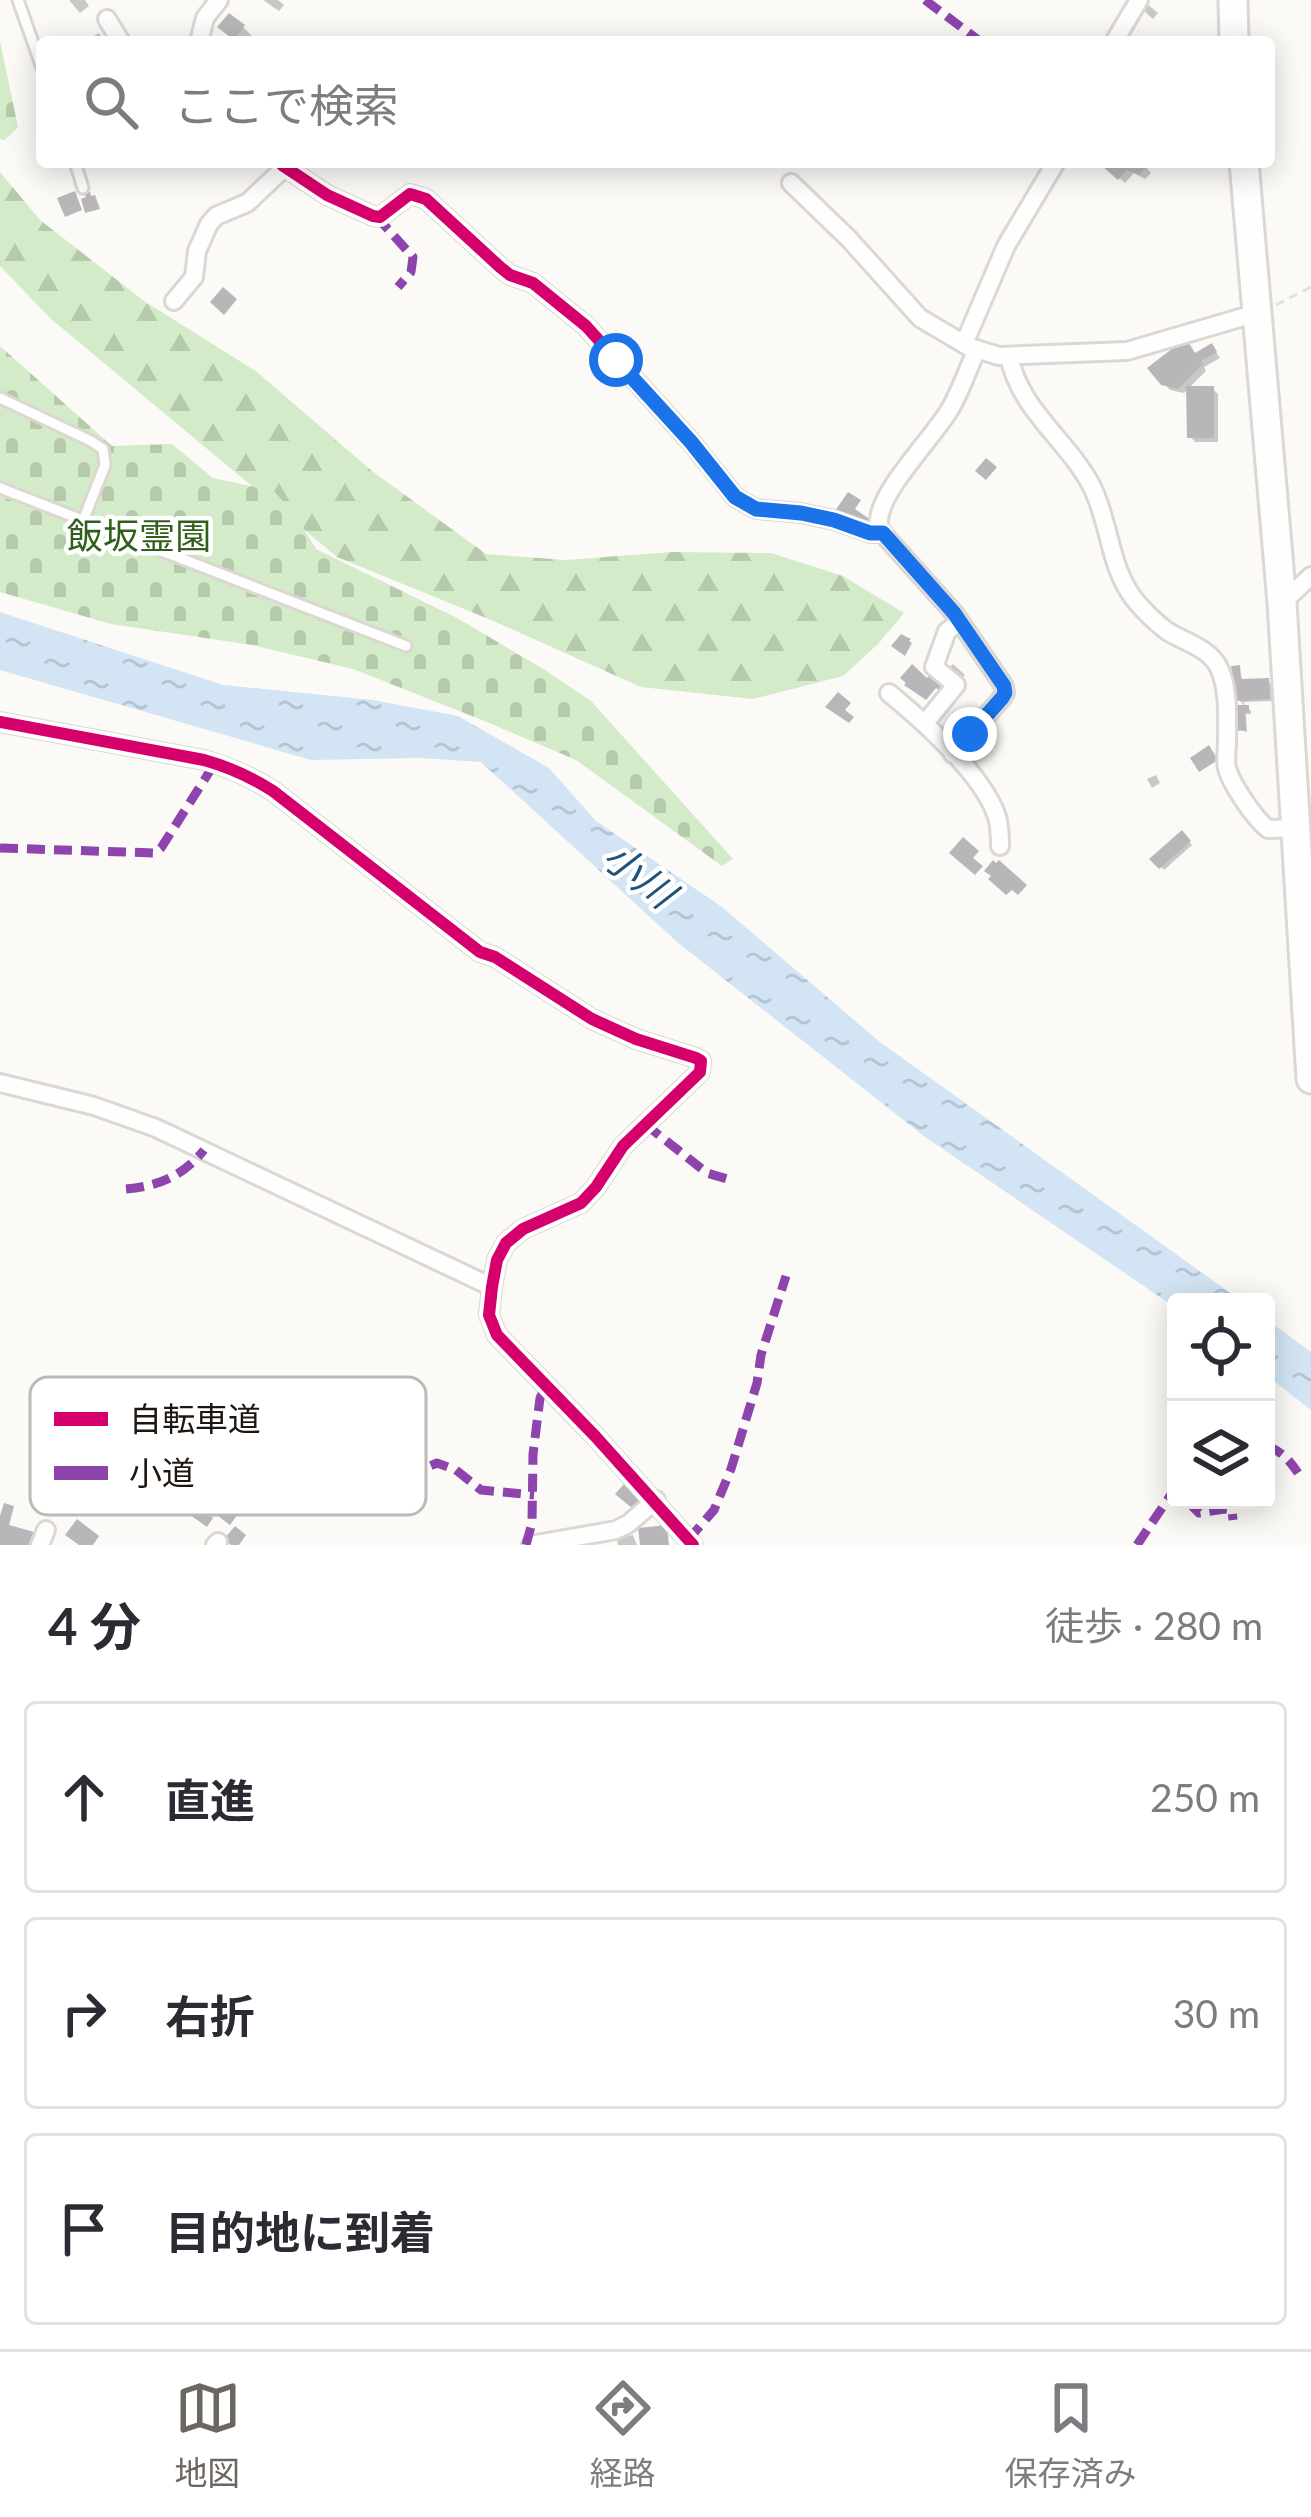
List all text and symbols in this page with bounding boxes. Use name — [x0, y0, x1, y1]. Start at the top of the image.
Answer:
search box — [36, 36, 1275, 168]
icon: search — [78, 69, 144, 135]
text: ここで検索 — [174, 78, 399, 132]
route start — [589, 333, 643, 387]
park label: 飯坂霊園 — [67, 513, 211, 557]
route end — [943, 707, 997, 761]
water label: 小川 — [595, 832, 688, 919]
map controls — [1167, 1293, 1275, 1509]
button: locate — [1167, 1293, 1275, 1401]
legend — [30, 1377, 426, 1515]
text: 自転車道 — [129, 1398, 261, 1438]
button: layers — [1167, 1401, 1275, 1509]
text: 小道 — [129, 1452, 195, 1492]
text: 4 分 — [48, 1595, 141, 1656]
text: 徒歩 · 280 m — [1045, 1602, 1263, 1648]
icon: ahead — [51, 1764, 117, 1830]
text: 直進 — [165, 1773, 255, 1827]
text: 250 m — [1150, 1774, 1260, 1820]
icon: right — [51, 1980, 117, 2046]
text: 右折 — [165, 1989, 255, 2043]
text: 30 m — [1173, 1990, 1260, 2036]
icon: arrive — [51, 2196, 117, 2262]
text: 目的地に到着 — [165, 2205, 435, 2259]
tab: 地図 — [175, 2375, 241, 2495]
tab: 経路 — [590, 2375, 656, 2495]
tab: 保存済み — [1005, 2375, 1137, 2495]

